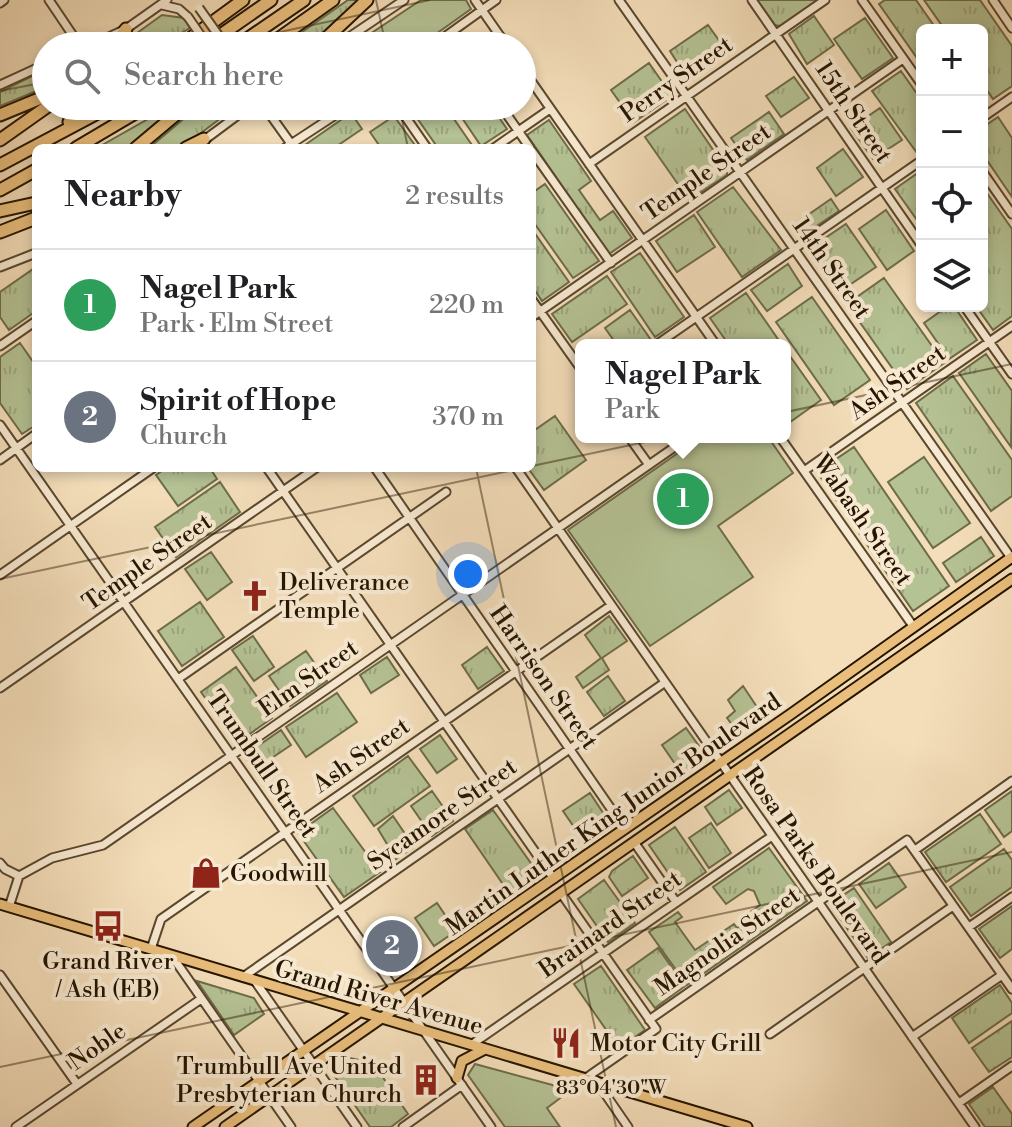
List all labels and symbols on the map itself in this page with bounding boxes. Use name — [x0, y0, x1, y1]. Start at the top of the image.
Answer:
street label: Perry Street — [614, 30, 739, 130]
street label: 15th Street — [808, 56, 899, 170]
street label: Temple Street — [636, 117, 777, 228]
street label: 14th Street — [785, 212, 877, 325]
street label: Ash Street — [843, 338, 952, 428]
street label: Wabash Street — [805, 448, 919, 592]
pin: 1 — [657, 469, 709, 529]
street label: Temple Street — [77, 507, 218, 618]
your location — [448, 554, 488, 594]
place label: Deliverance Temple — [279, 568, 409, 626]
church icon: Deliverance Temple — [238, 579, 272, 613]
street label: Harrison Street — [482, 600, 604, 756]
street label: Elm Street — [253, 633, 365, 724]
street label: Trumbull Street — [199, 685, 323, 845]
street label: Martin Luther King Junior Boulevard — [440, 687, 788, 943]
street label: Ash Street — [307, 711, 416, 801]
street label: Sycamore Street — [362, 752, 524, 877]
street label: Rosa Parks Boulevard — [736, 761, 895, 971]
shop icon: Goodwill — [189, 856, 223, 890]
place label: Goodwill — [230, 859, 327, 889]
street label: Brainard Street — [533, 864, 688, 986]
street label: Magnolia Street — [649, 880, 807, 1003]
bus stop icon: Grand River / Ash (EB) — [91, 909, 125, 943]
pin: 2 — [366, 916, 418, 976]
place label: Grand River / Ash (EB) — [42, 947, 174, 1005]
street label: Grand River Avenue — [271, 954, 486, 1042]
street label: Noble — [63, 1016, 132, 1077]
restaurant icon: Motor City Grill — [549, 1026, 583, 1060]
place label: Motor City Grill — [590, 1029, 761, 1059]
place label: Trumbull Ave United Presbyterian Church — [176, 1052, 402, 1110]
building icon: Trumbull Ave United Presbyterian Church — [409, 1063, 443, 1097]
text: 83°04'30"W — [556, 1076, 667, 1101]

